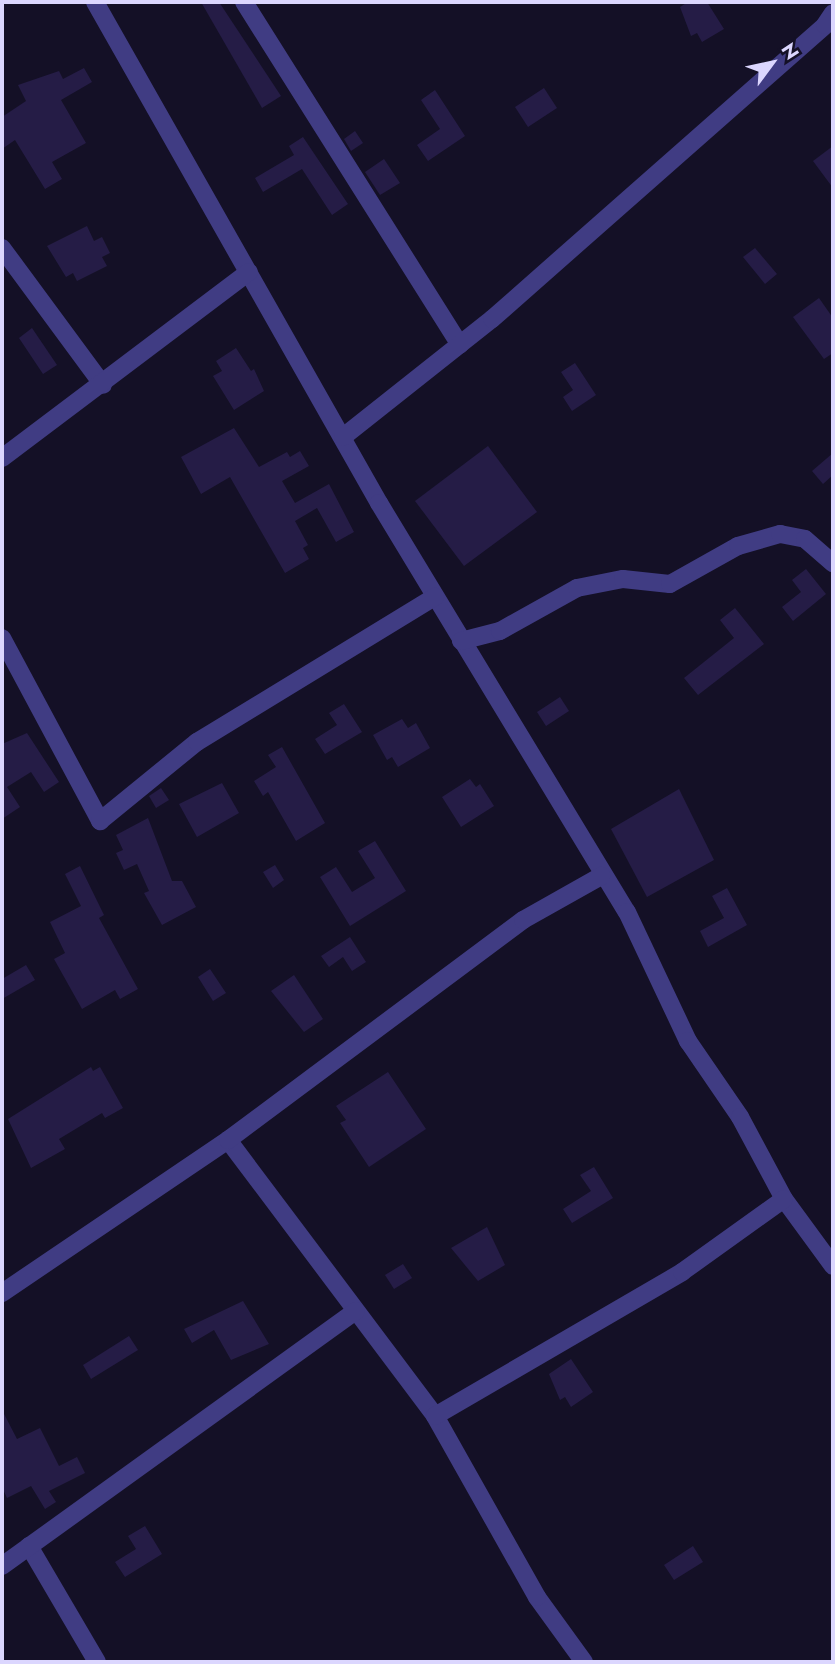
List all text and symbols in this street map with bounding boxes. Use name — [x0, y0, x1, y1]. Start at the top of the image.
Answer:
north arrow — [737, 28, 807, 98]
text: N — [775, 38, 805, 65]

